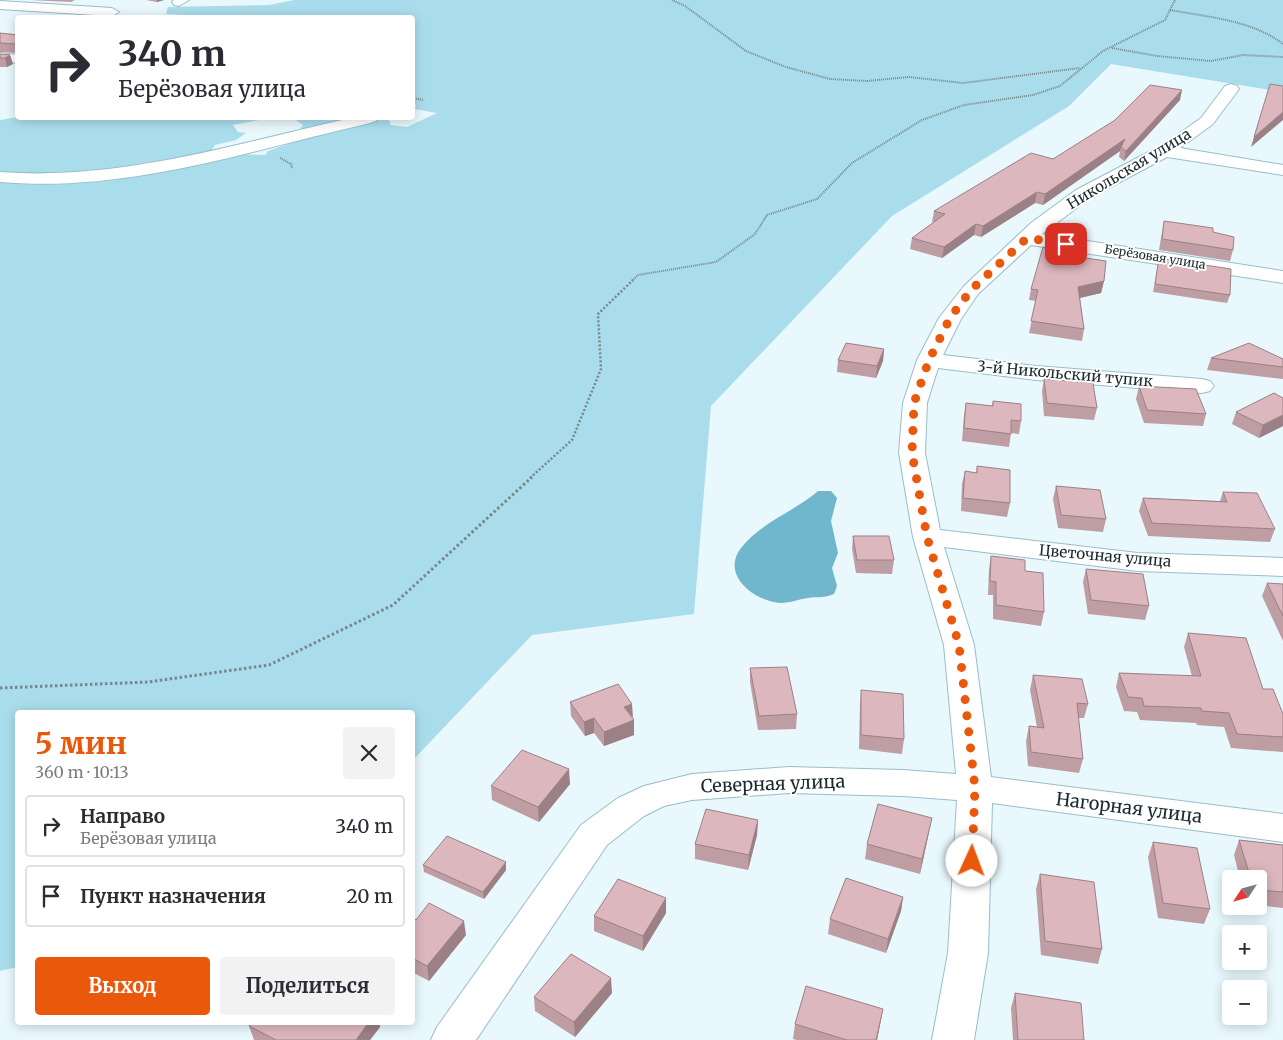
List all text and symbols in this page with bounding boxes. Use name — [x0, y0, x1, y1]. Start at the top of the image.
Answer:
text: 340 m — [118, 32, 226, 76]
icon: right — [35, 35, 100, 100]
text: Берёзовая улица — [118, 75, 306, 103]
street label: Никольская улица — [1063, 124, 1194, 213]
pin — [1045, 223, 1087, 265]
icon: arrive — [1052, 230, 1080, 258]
street label: Берёзовая улица — [1103, 241, 1207, 272]
street label: 3-й Никольский тупик — [976, 356, 1154, 391]
street label: Цветочная улица — [1038, 540, 1172, 571]
text: 5 мин — [35, 724, 127, 762]
button: close — [343, 727, 395, 779]
text: 360 m · 10:13 — [35, 762, 129, 782]
street label: Северная улица — [700, 769, 846, 798]
street label: Нагорная улица — [1055, 787, 1204, 828]
text: Направо — [80, 804, 165, 828]
icon: right — [37, 812, 65, 840]
text: 340 m — [335, 814, 393, 838]
text: Берёзовая улица — [80, 828, 217, 848]
position arrow — [945, 834, 997, 886]
north arrow — [1222, 870, 1268, 915]
map controls — [1222, 870, 1267, 1025]
icon: arrive — [37, 882, 65, 910]
text: Пункт назначения — [80, 884, 266, 908]
text: 20 m — [346, 884, 393, 908]
button: + — [1222, 925, 1267, 970]
button: Выход — [35, 957, 210, 1015]
button: Поделиться — [220, 957, 395, 1015]
button: − — [1222, 980, 1267, 1025]

